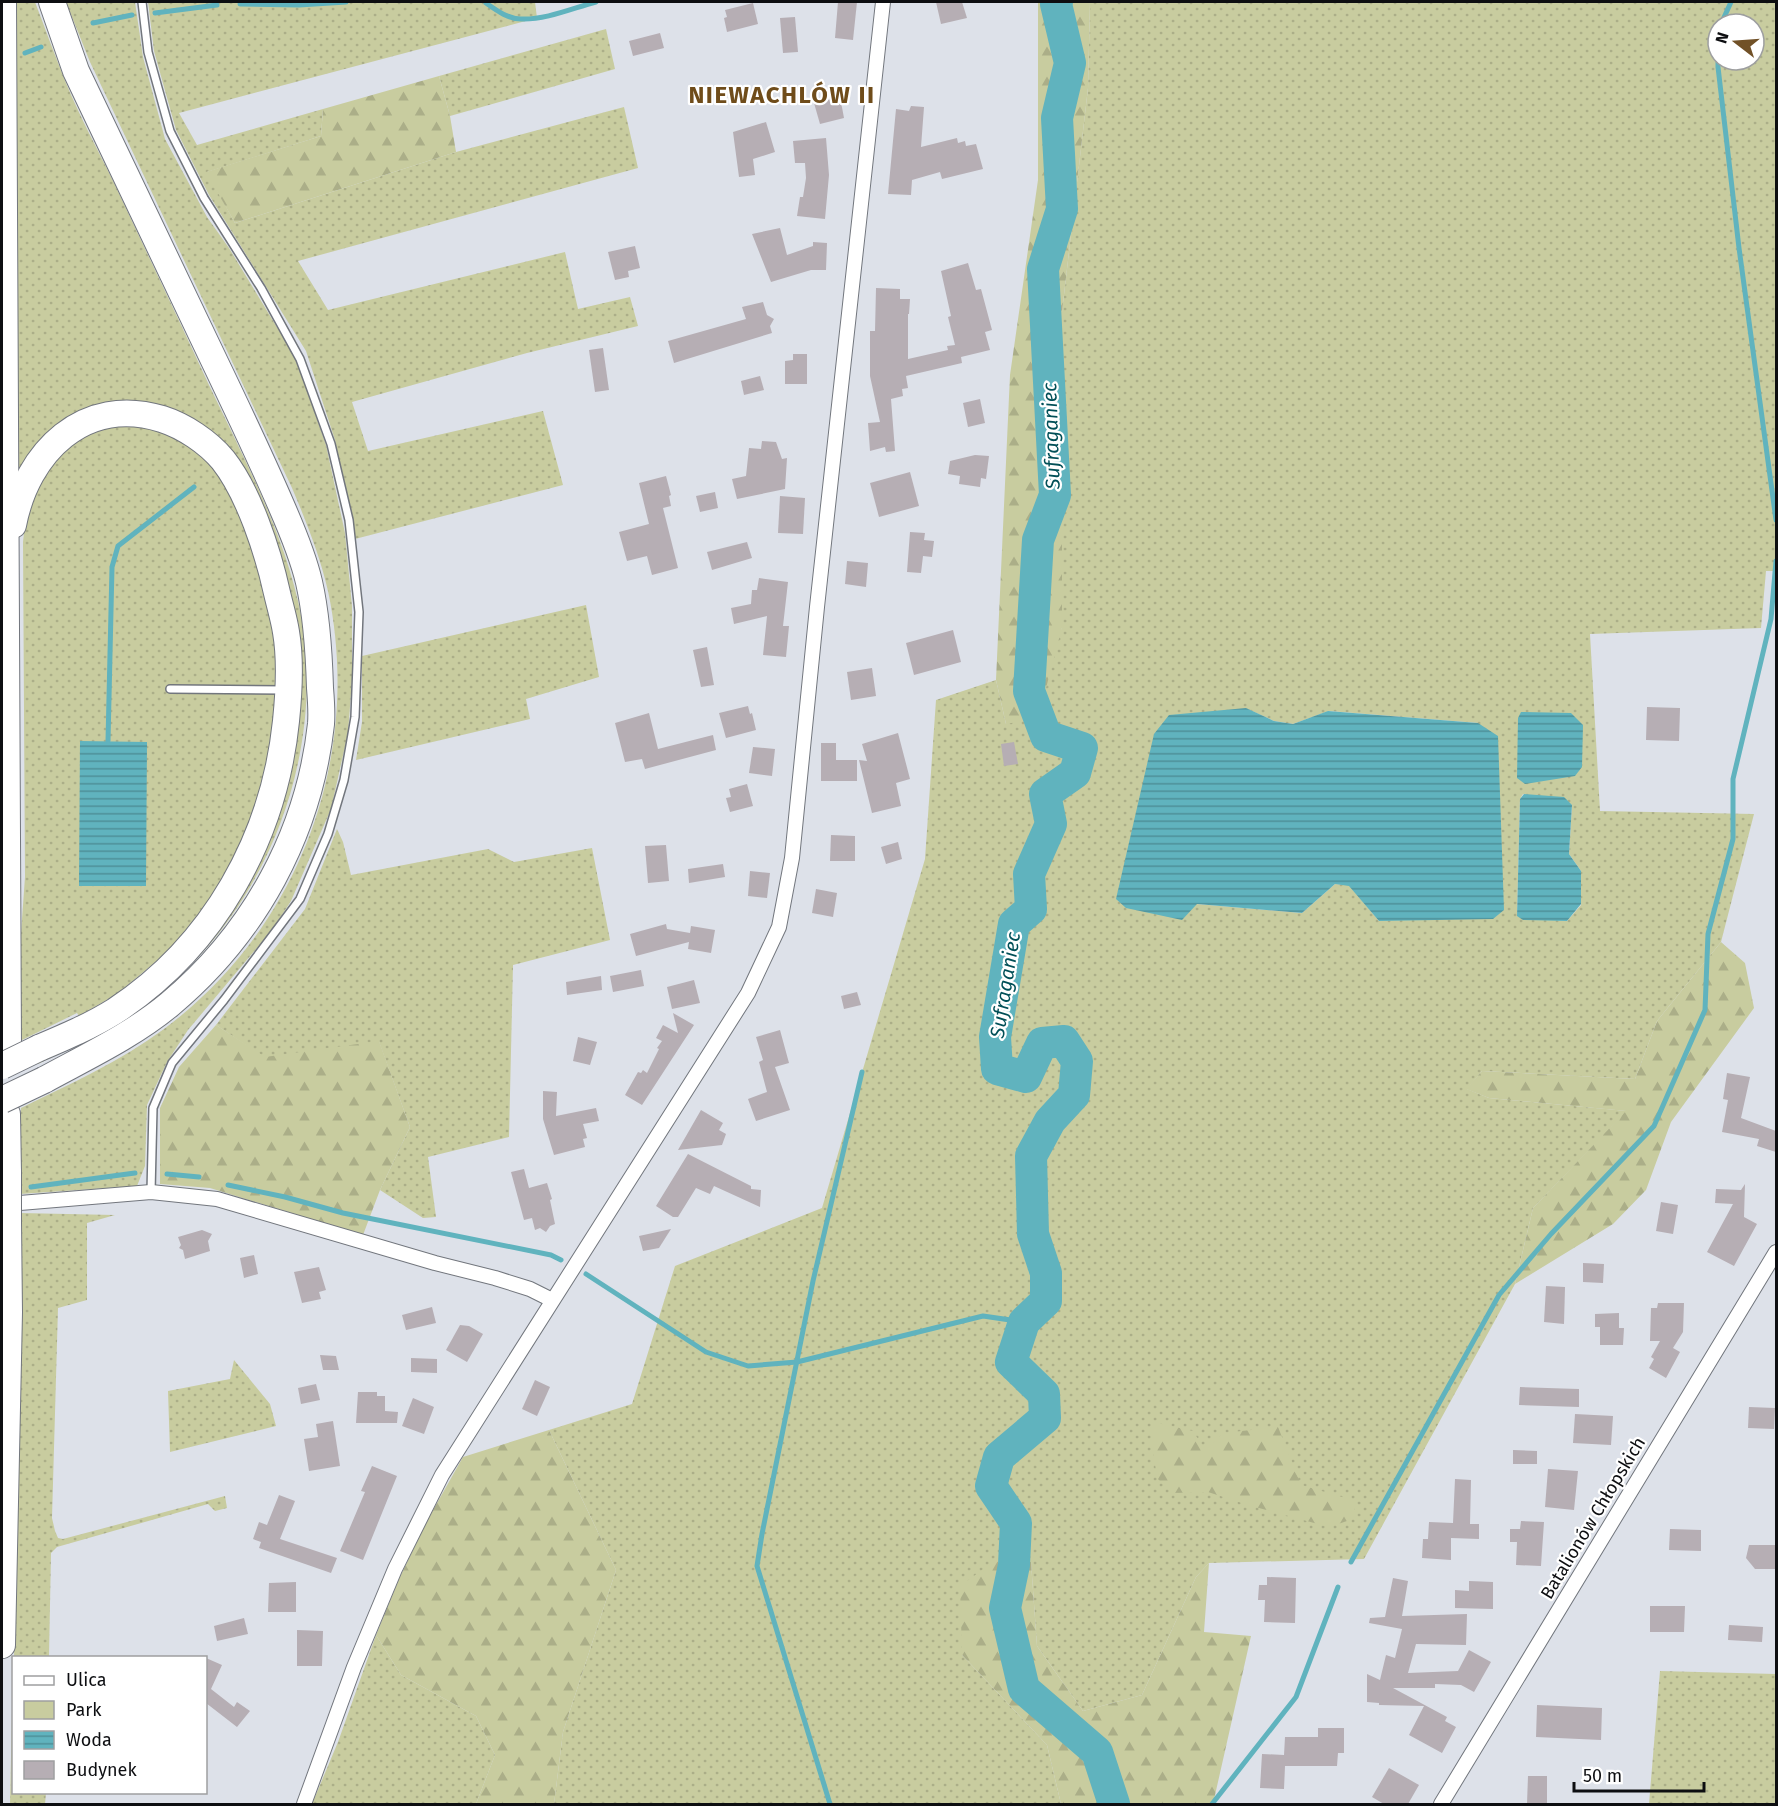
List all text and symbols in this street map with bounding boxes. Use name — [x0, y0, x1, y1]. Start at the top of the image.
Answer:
north arrow — [1706, 12, 1766, 72]
text: N — [1711, 30, 1733, 46]
district label: NIEWACHLÓW II — [688, 81, 876, 109]
water label: Sufraganiec — [1037, 381, 1065, 491]
water label: Sufraganiec — [985, 930, 1025, 1041]
street label: Batalionów Chłopskich — [1536, 1433, 1650, 1603]
legend — [12, 1656, 207, 1794]
text: Ulica — [66, 1669, 106, 1691]
text: Park — [66, 1699, 102, 1721]
text: Woda — [66, 1729, 112, 1751]
scale bar — [1574, 1755, 1704, 1793]
text: Budynek — [66, 1759, 137, 1781]
text: 50 m — [1583, 1765, 1622, 1787]

